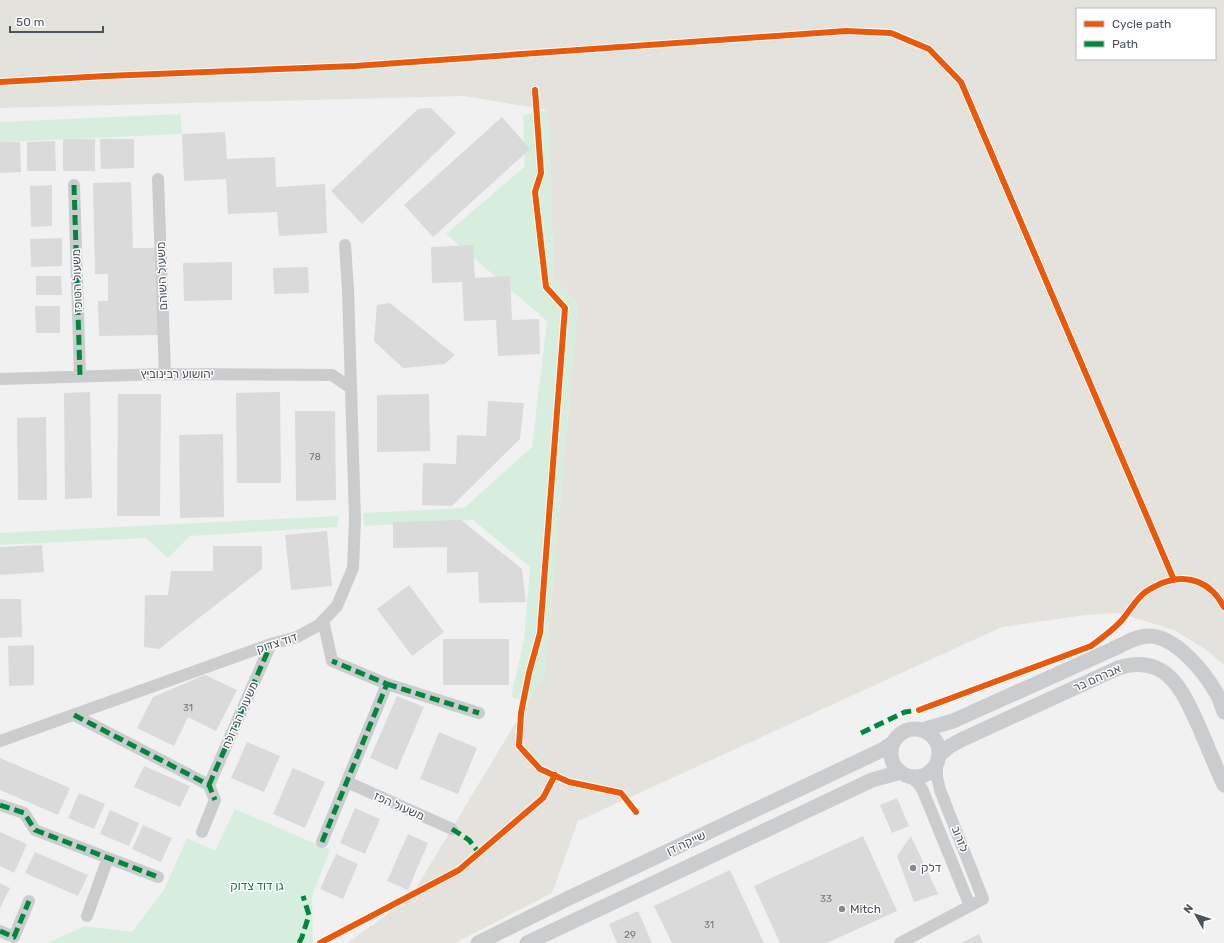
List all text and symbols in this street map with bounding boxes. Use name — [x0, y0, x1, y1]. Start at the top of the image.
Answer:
scale bar — [10, 8, 103, 34]
legend — [1076, 8, 1216, 60]
text: 50 m — [16, 15, 44, 29]
text: Cycle path — [1112, 17, 1171, 31]
text: Path — [1112, 37, 1138, 51]
street label: משעול השוהם — [154, 241, 170, 311]
street label: משעול הטופז — [69, 249, 85, 313]
street label: יהושוע רבינוביץ — [140, 367, 214, 381]
house number: 78 — [309, 451, 321, 463]
street label: דוד צדוק — [255, 630, 300, 656]
street label: אברהם בר — [1071, 661, 1123, 695]
street label: משעול הבדולח — [219, 679, 261, 751]
house number: 31 — [183, 702, 193, 714]
street label: משעול הפז — [372, 789, 426, 823]
street label: לזרוב — [949, 824, 971, 854]
street label: שייקה דן — [664, 828, 708, 858]
place label: דלק — [921, 861, 942, 875]
marker: דלק — [908, 863, 918, 873]
park label: גן דוד צדוק — [230, 879, 284, 893]
house number: 33 — [820, 893, 832, 905]
north arrow — [1176, 895, 1216, 935]
place label: Mitch — [850, 902, 881, 916]
text: N — [1181, 902, 1196, 916]
marker: Mitch — [837, 904, 847, 914]
house number: 31 — [704, 919, 714, 931]
house number: 29 — [624, 929, 636, 941]

